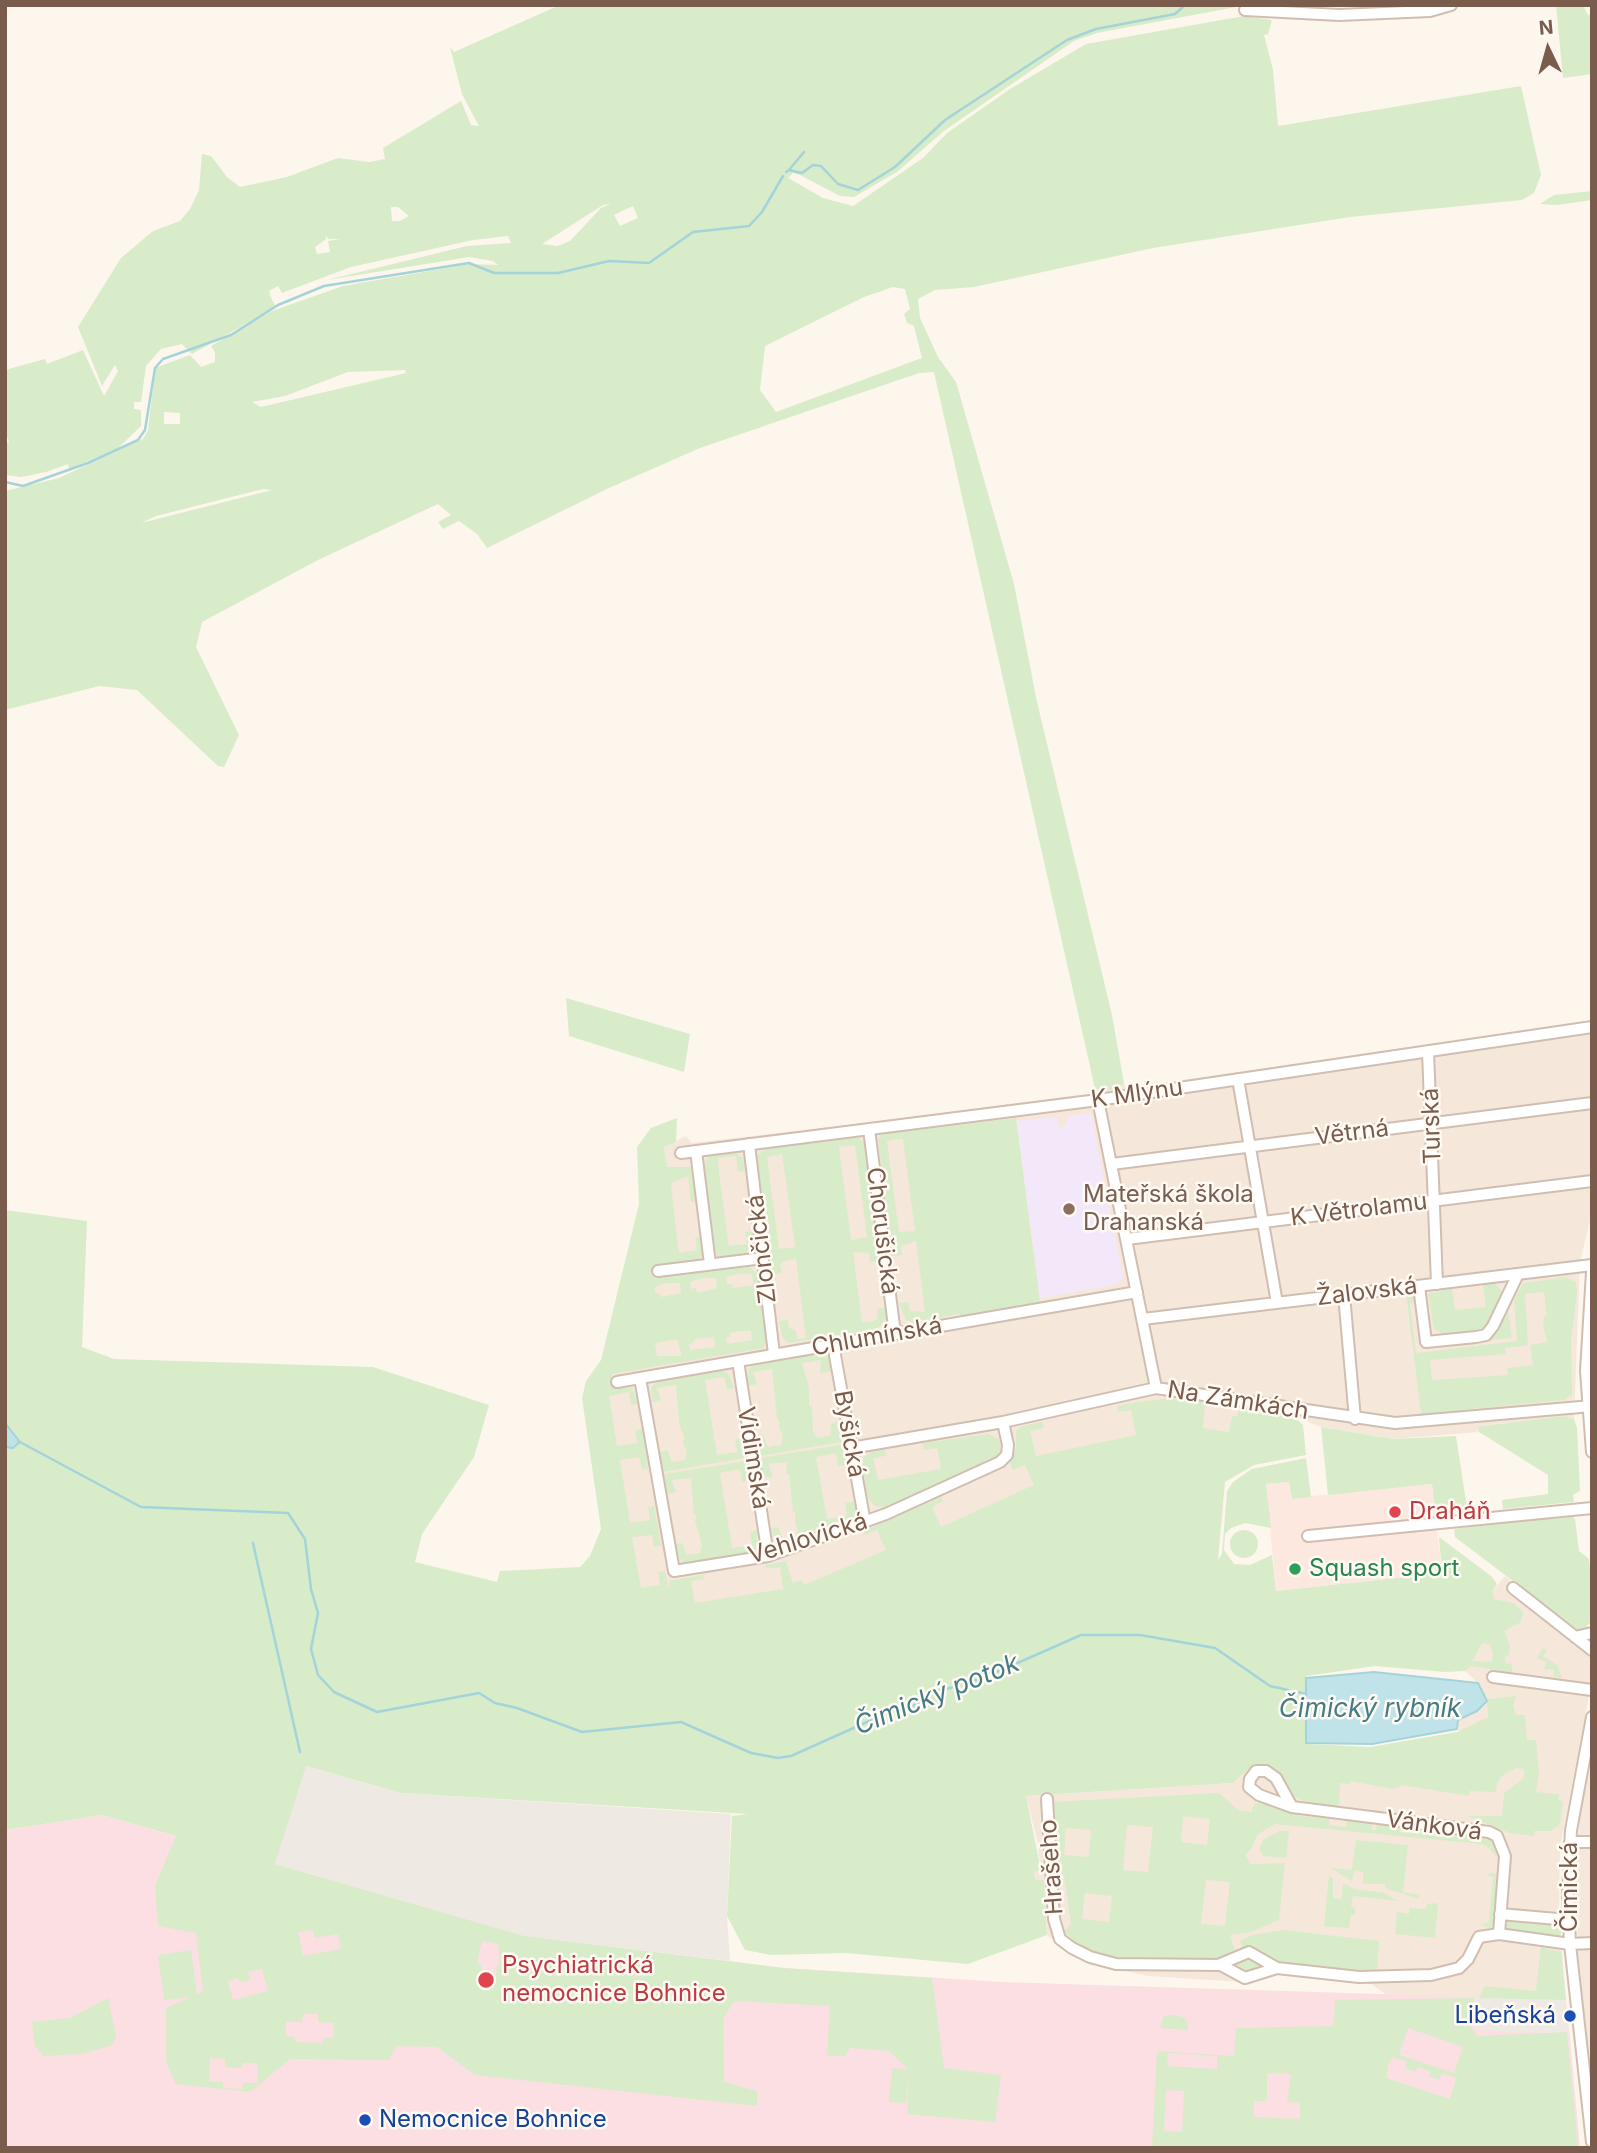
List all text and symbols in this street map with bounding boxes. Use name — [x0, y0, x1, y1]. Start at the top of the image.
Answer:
north arrow — [1513, 14, 1583, 84]
text: N — [1538, 15, 1554, 40]
street label: K Mlýnu — [1089, 1073, 1185, 1115]
street label: Turská — [1416, 1087, 1448, 1165]
street label: Větrná — [1313, 1114, 1391, 1152]
street label: Chorušická — [860, 1166, 904, 1296]
place label: Mateřská škola Drahanská — [1083, 1181, 1254, 1237]
street label: K Větrolamu — [1289, 1187, 1429, 1233]
street label: Zlončická — [741, 1193, 783, 1305]
marker: Mateřská škola Drahanská — [1061, 1201, 1077, 1217]
street label: Žalovská — [1315, 1272, 1419, 1312]
street label: Chlumínská — [809, 1311, 945, 1363]
street label: Na Zámkách — [1165, 1376, 1311, 1426]
street label: Byšická — [827, 1388, 871, 1480]
street label: Vidimská — [731, 1405, 775, 1511]
place label: Draháň — [1409, 1498, 1491, 1526]
marker: Draháň — [1387, 1504, 1403, 1520]
street label: Vehlovická — [745, 1507, 871, 1571]
place label: Squash sport — [1309, 1555, 1459, 1583]
marker: Squash sport — [1287, 1561, 1303, 1577]
water label: Čimický potok — [850, 1648, 1024, 1742]
water label: Čimický rybník — [1279, 1693, 1461, 1725]
street label: Vánková — [1384, 1805, 1484, 1847]
street label: Hrašeho — [1034, 1818, 1070, 1916]
street label: Čimická — [1556, 1842, 1584, 1932]
place label: Psychiatrická nemocnice Bohnice — [502, 1952, 726, 2008]
marker: Psychiatrická nemocnice Bohnice — [476, 1970, 496, 1990]
place label: Libeňská — [1454, 2002, 1556, 2030]
marker: Libeňská — [1562, 2008, 1578, 2024]
place label: Nemocnice Bohnice — [379, 2106, 607, 2134]
marker: Nemocnice Bohnice — [357, 2112, 373, 2128]

